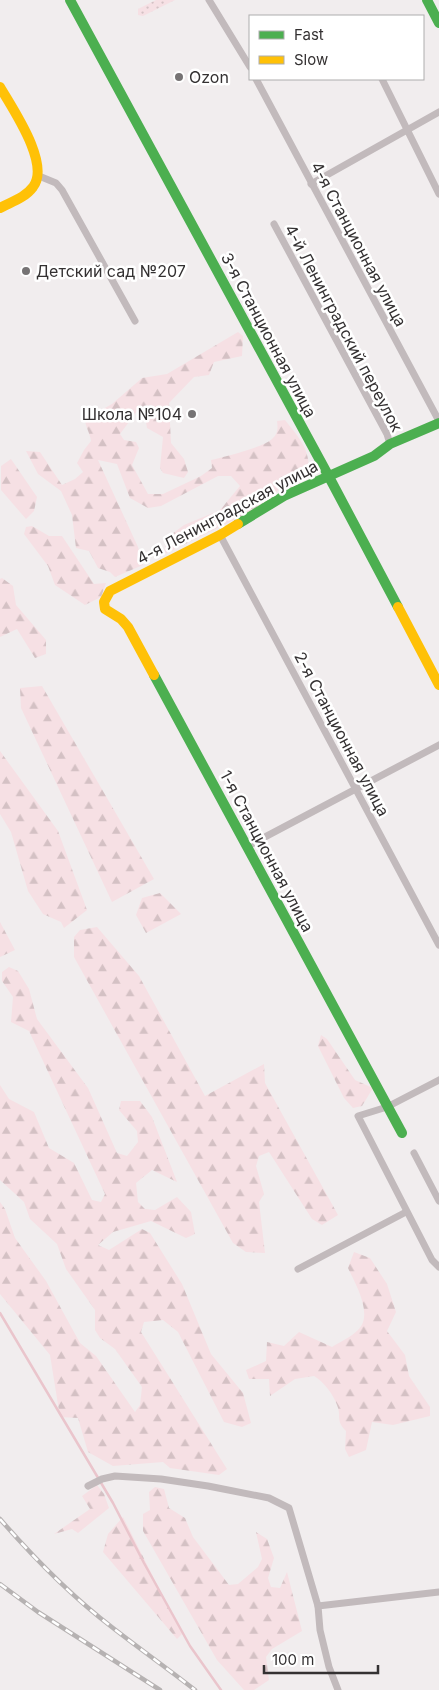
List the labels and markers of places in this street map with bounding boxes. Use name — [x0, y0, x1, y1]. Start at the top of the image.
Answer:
place label: Ozon — [189, 67, 229, 87]
marker: Ozon — [173, 71, 185, 83]
place label: Детский сад №207 — [36, 261, 186, 281]
marker: Детский сад №207 — [20, 265, 32, 277]
place label: Школа №104 — [82, 404, 182, 424]
marker: Школа №104 — [186, 408, 198, 420]

